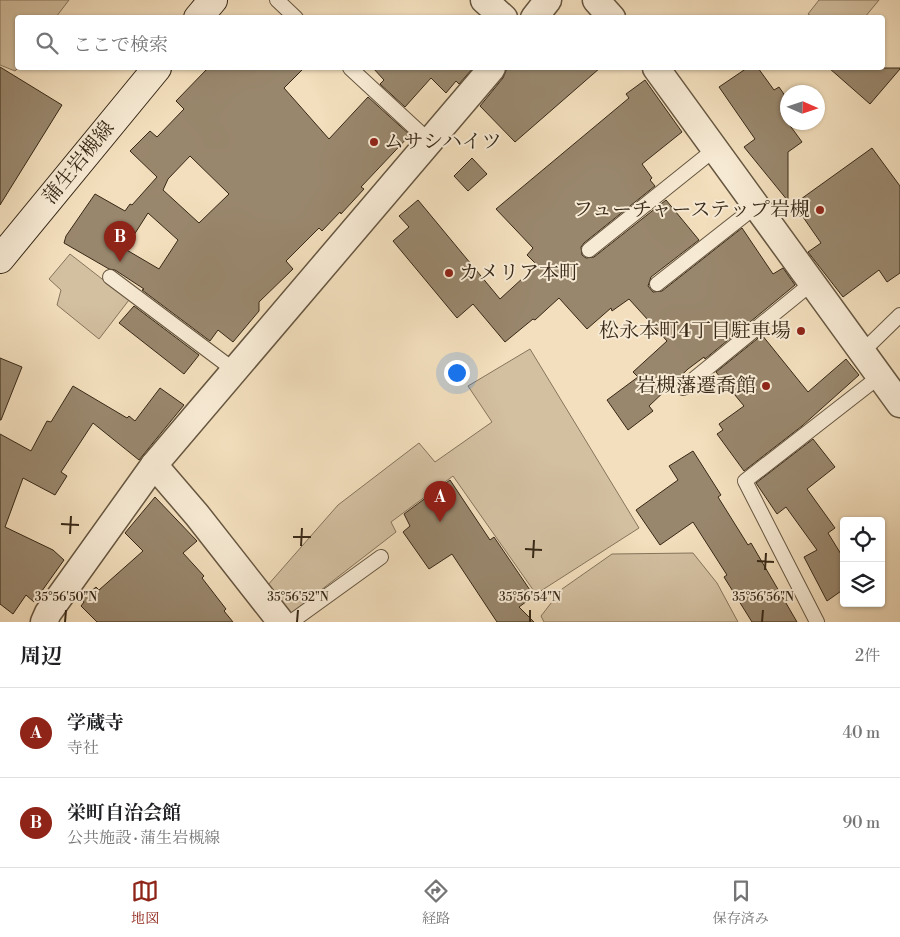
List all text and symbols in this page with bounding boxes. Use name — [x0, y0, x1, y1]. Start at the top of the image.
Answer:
search box — [15, 15, 885, 70]
icon: search — [33, 29, 61, 57]
text: ここで検索 — [73, 33, 168, 57]
north arrow — [780, 85, 825, 130]
street label: 蒲生岩槻線 — [38, 116, 120, 210]
place label: ムサシハイツ — [384, 130, 502, 155]
marker: ムサシハイツ — [368, 136, 380, 148]
place label: フューチャーステップ岩槻 — [573, 198, 810, 223]
marker: フューチャーステップ岩槻 — [814, 204, 826, 216]
pin: B — [104, 221, 136, 262]
place label: カメリア本町 — [459, 261, 579, 286]
marker: カメリア本町 — [443, 267, 455, 279]
place label: 松永本町4丁目駐車場 — [599, 319, 791, 344]
marker: 松永本町4丁目駐車場 — [795, 325, 807, 337]
your location — [444, 360, 470, 386]
place label: 岩槻藩遷喬館 — [636, 374, 756, 399]
marker: 岩槻藩遷喬館 — [760, 380, 772, 392]
pin: A — [424, 481, 456, 522]
map controls — [840, 517, 885, 607]
button: locate — [840, 517, 885, 562]
button: layers — [840, 562, 885, 607]
text: 35°56'50"N — [35, 590, 97, 605]
text: 35°56'52"N — [267, 590, 329, 605]
text: 35°56'54"N — [499, 590, 561, 605]
text: 35°56'56"N — [732, 590, 794, 605]
text: 周辺 — [20, 644, 62, 670]
text: 2件 — [855, 646, 880, 666]
text: 学蔵寺 — [67, 711, 124, 735]
text: A — [30, 723, 42, 743]
text: 40 m — [843, 723, 880, 743]
text: 寺社 — [67, 738, 99, 758]
text: 栄町自治会館 — [67, 801, 181, 825]
text: B — [30, 813, 42, 833]
text: 90 m — [842, 813, 880, 833]
text: 公共施設 · 蒲生岩槻線 — [67, 828, 220, 848]
tab: 地図 — [131, 877, 159, 928]
tab: 経路 — [422, 877, 450, 928]
tab: 保存済み — [713, 877, 769, 928]

